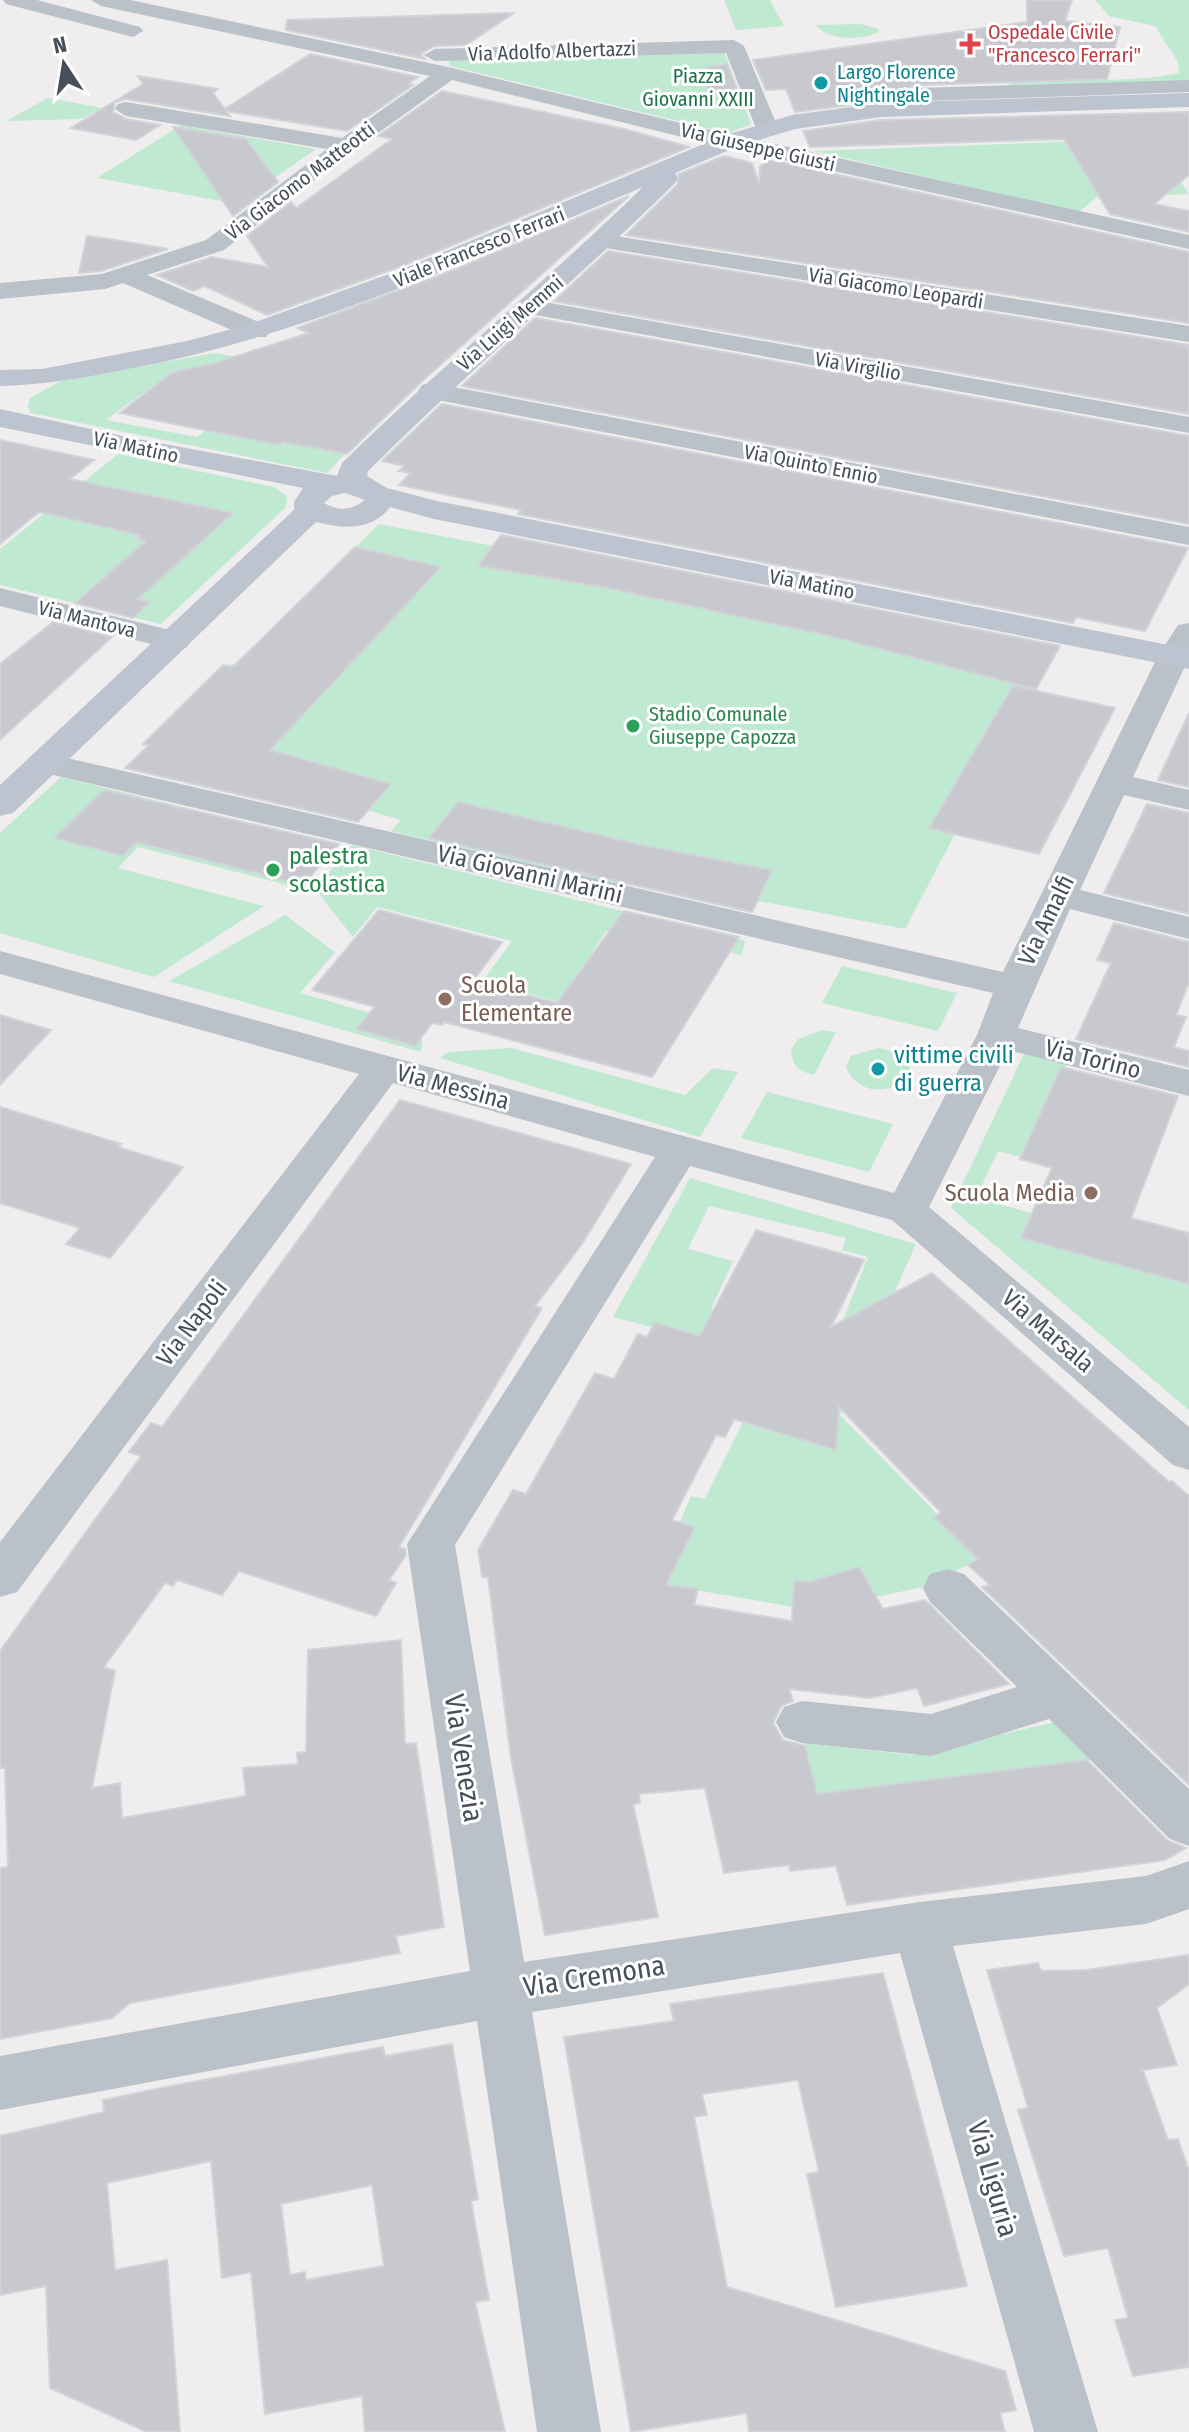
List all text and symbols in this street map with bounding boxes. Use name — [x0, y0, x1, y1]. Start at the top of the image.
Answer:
place label: Ospedale Civile "Francesco Ferrari" — [988, 20, 1141, 67]
north arrow — [24, 24, 104, 104]
text: N — [51, 30, 69, 60]
marker: Ospedale Civile "Francesco Ferrari" — [959, 33, 981, 55]
street label: Via Adolfo Albertazzi — [468, 36, 636, 66]
place label: Largo Florence Nightingale — [837, 60, 956, 107]
park label: Piazza Giovanni XXIII — [642, 64, 754, 111]
marker: Largo Florence Nightingale — [812, 74, 830, 92]
street label: Via Giacomo Matteotti — [221, 117, 379, 245]
street label: Via Giuseppe Giusti — [678, 118, 838, 176]
street label: Viale Francesco Ferrari — [390, 202, 568, 292]
street label: Via Giacomo Leopardi — [807, 262, 985, 314]
street label: Via Luigi Memmi — [452, 270, 568, 376]
street label: Via Virgilio — [813, 347, 903, 385]
street label: Via Matino — [91, 426, 181, 468]
street label: Via Quinto Ennio — [742, 439, 880, 489]
street label: Via Matino — [767, 564, 857, 604]
street label: Via Mantova — [36, 595, 138, 643]
place label: Stadio Comunale Giuseppe Capozza — [649, 702, 796, 749]
marker: Stadio Comunale Giuseppe Capozza — [624, 717, 642, 735]
street label: Via Giovanni Marini — [435, 839, 625, 909]
place label: palestra scolastica — [289, 842, 385, 898]
marker: palestra scolastica — [264, 861, 282, 879]
street label: Via Amalfi — [1012, 870, 1080, 970]
place label: Scuola Elementare — [461, 971, 572, 1027]
marker: Scuola Elementare — [436, 990, 454, 1008]
street label: Via Torino — [1042, 1034, 1144, 1084]
place label: vittime civili di guerra — [894, 1041, 1014, 1097]
street label: Via Messina — [394, 1059, 512, 1115]
marker: vittime civili di guerra — [869, 1060, 887, 1078]
place label: Scuola Media — [945, 1179, 1075, 1207]
marker: Scuola Media — [1082, 1184, 1100, 1202]
street label: Via Napoli — [151, 1275, 233, 1371]
street label: Via Marsala — [997, 1284, 1099, 1378]
street label: Via Venezia — [438, 1692, 490, 1824]
street label: Via Cremona — [521, 1949, 667, 2003]
street label: Via Liguria — [961, 2117, 1025, 2241]

